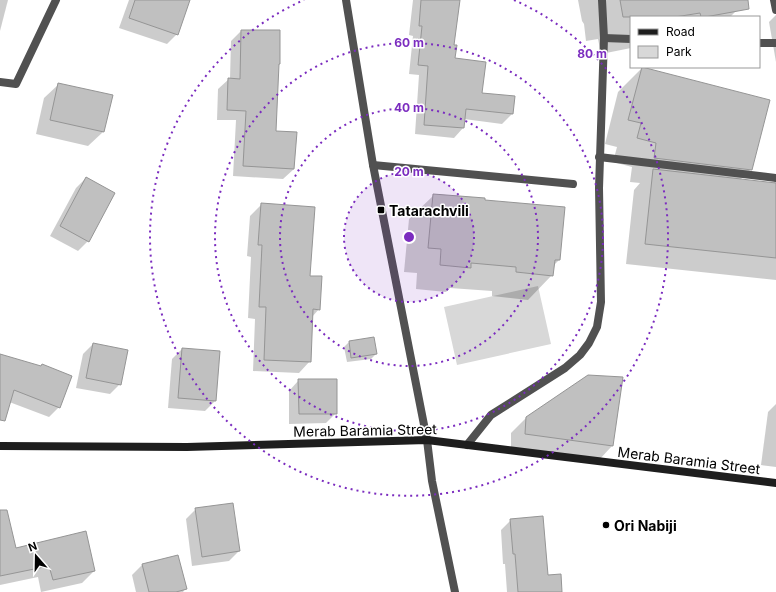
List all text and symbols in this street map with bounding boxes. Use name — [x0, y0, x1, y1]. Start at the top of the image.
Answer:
legend — [630, 16, 760, 68]
text: Road — [666, 24, 695, 39]
text: 60 m — [394, 35, 424, 50]
text: Park — [666, 44, 692, 59]
text: 80 m — [577, 46, 607, 61]
text: 40 m — [394, 100, 424, 115]
text: 20 m — [394, 164, 424, 179]
place label: Tatarachvili — [389, 202, 469, 219]
marker: Tatarachvili — [376, 205, 386, 215]
centre of rings — [402, 230, 416, 244]
street label: Merab Baramia Street — [293, 420, 437, 440]
street label: Merab Baramia Street — [617, 443, 762, 477]
place label: Ori Nabiji — [614, 517, 677, 534]
marker: Ori Nabiji — [601, 520, 611, 530]
north arrow — [16, 536, 56, 576]
text: N — [26, 539, 39, 555]

